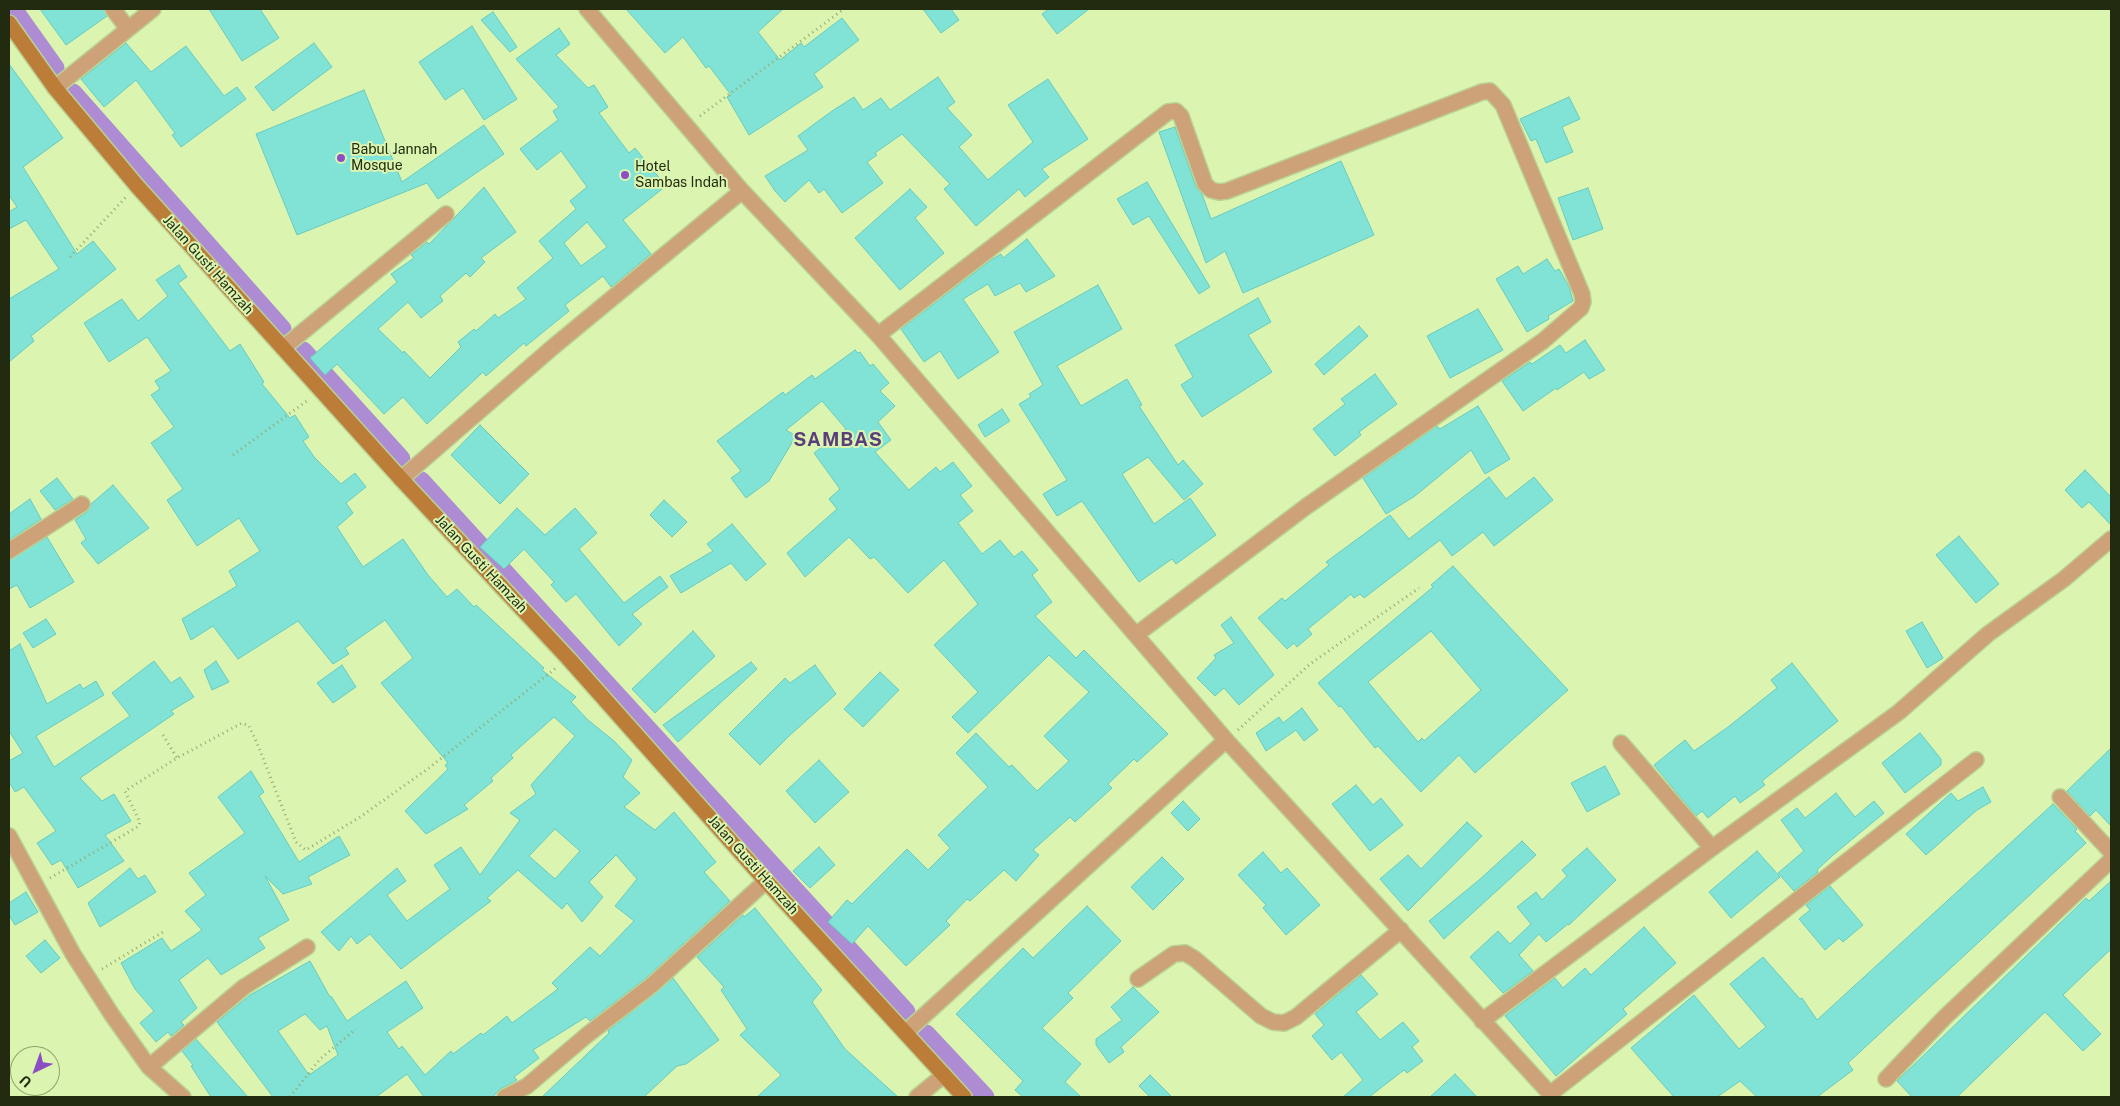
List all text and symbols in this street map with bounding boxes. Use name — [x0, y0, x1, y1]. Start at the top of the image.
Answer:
place label: Babul Jannah Mosque — [351, 142, 437, 174]
marker: Babul Jannah Mosque — [335, 152, 347, 164]
place label: Hotel Sambas Indah — [635, 159, 727, 192]
marker: Hotel Sambas Indah — [619, 169, 631, 181]
street label: Jalan Gusti Hamzah — [159, 212, 257, 318]
district label: SAMBAS — [792, 429, 884, 451]
street label: Jalan Gusti Hamzah — [431, 512, 531, 616]
street label: Jalan Gusti Hamzah — [704, 812, 802, 918]
north arrow — [10, 1046, 60, 1096]
text: U — [17, 1072, 35, 1091]

